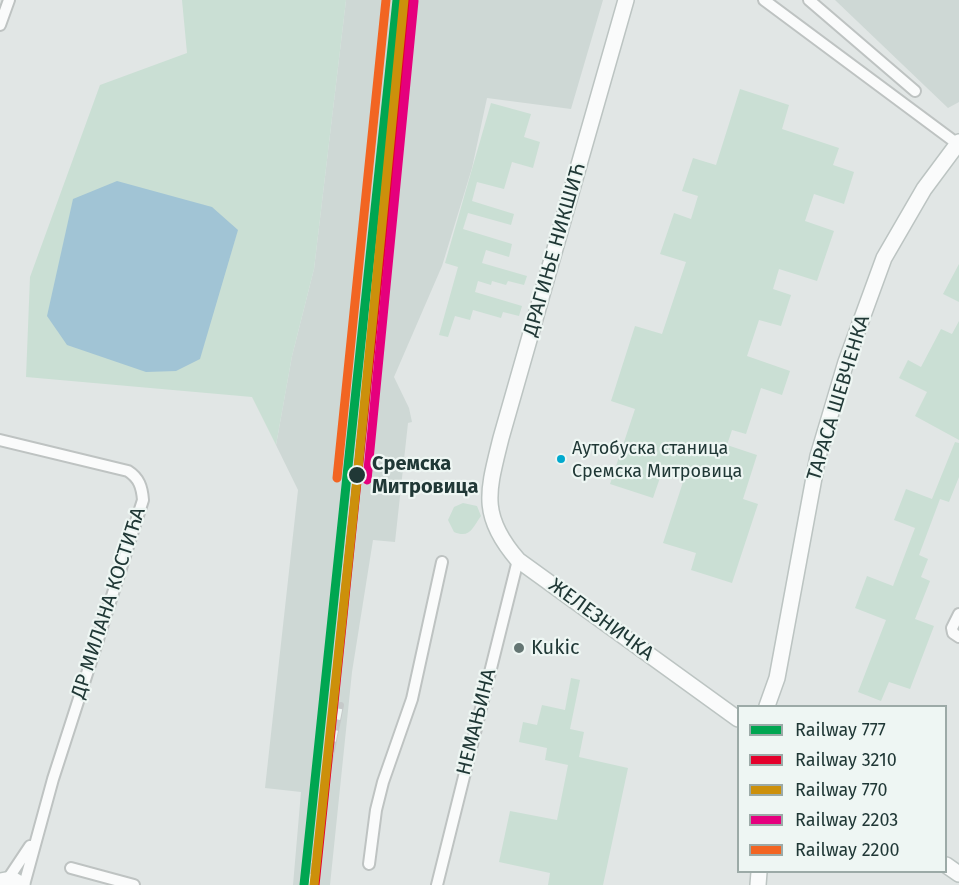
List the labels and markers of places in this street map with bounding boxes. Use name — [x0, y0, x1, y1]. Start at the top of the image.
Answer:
place label: Аутобуска станица Сремска Митровица — [572, 438, 742, 480]
place label: Сремска Митровица — [372, 452, 478, 499]
marker: Аутобуска станица Сремска Митровица — [555, 453, 567, 465]
marker: Сремска Митровица — [347, 465, 367, 485]
place label: Kukic — [531, 636, 580, 660]
marker: Kukic — [512, 641, 526, 655]

